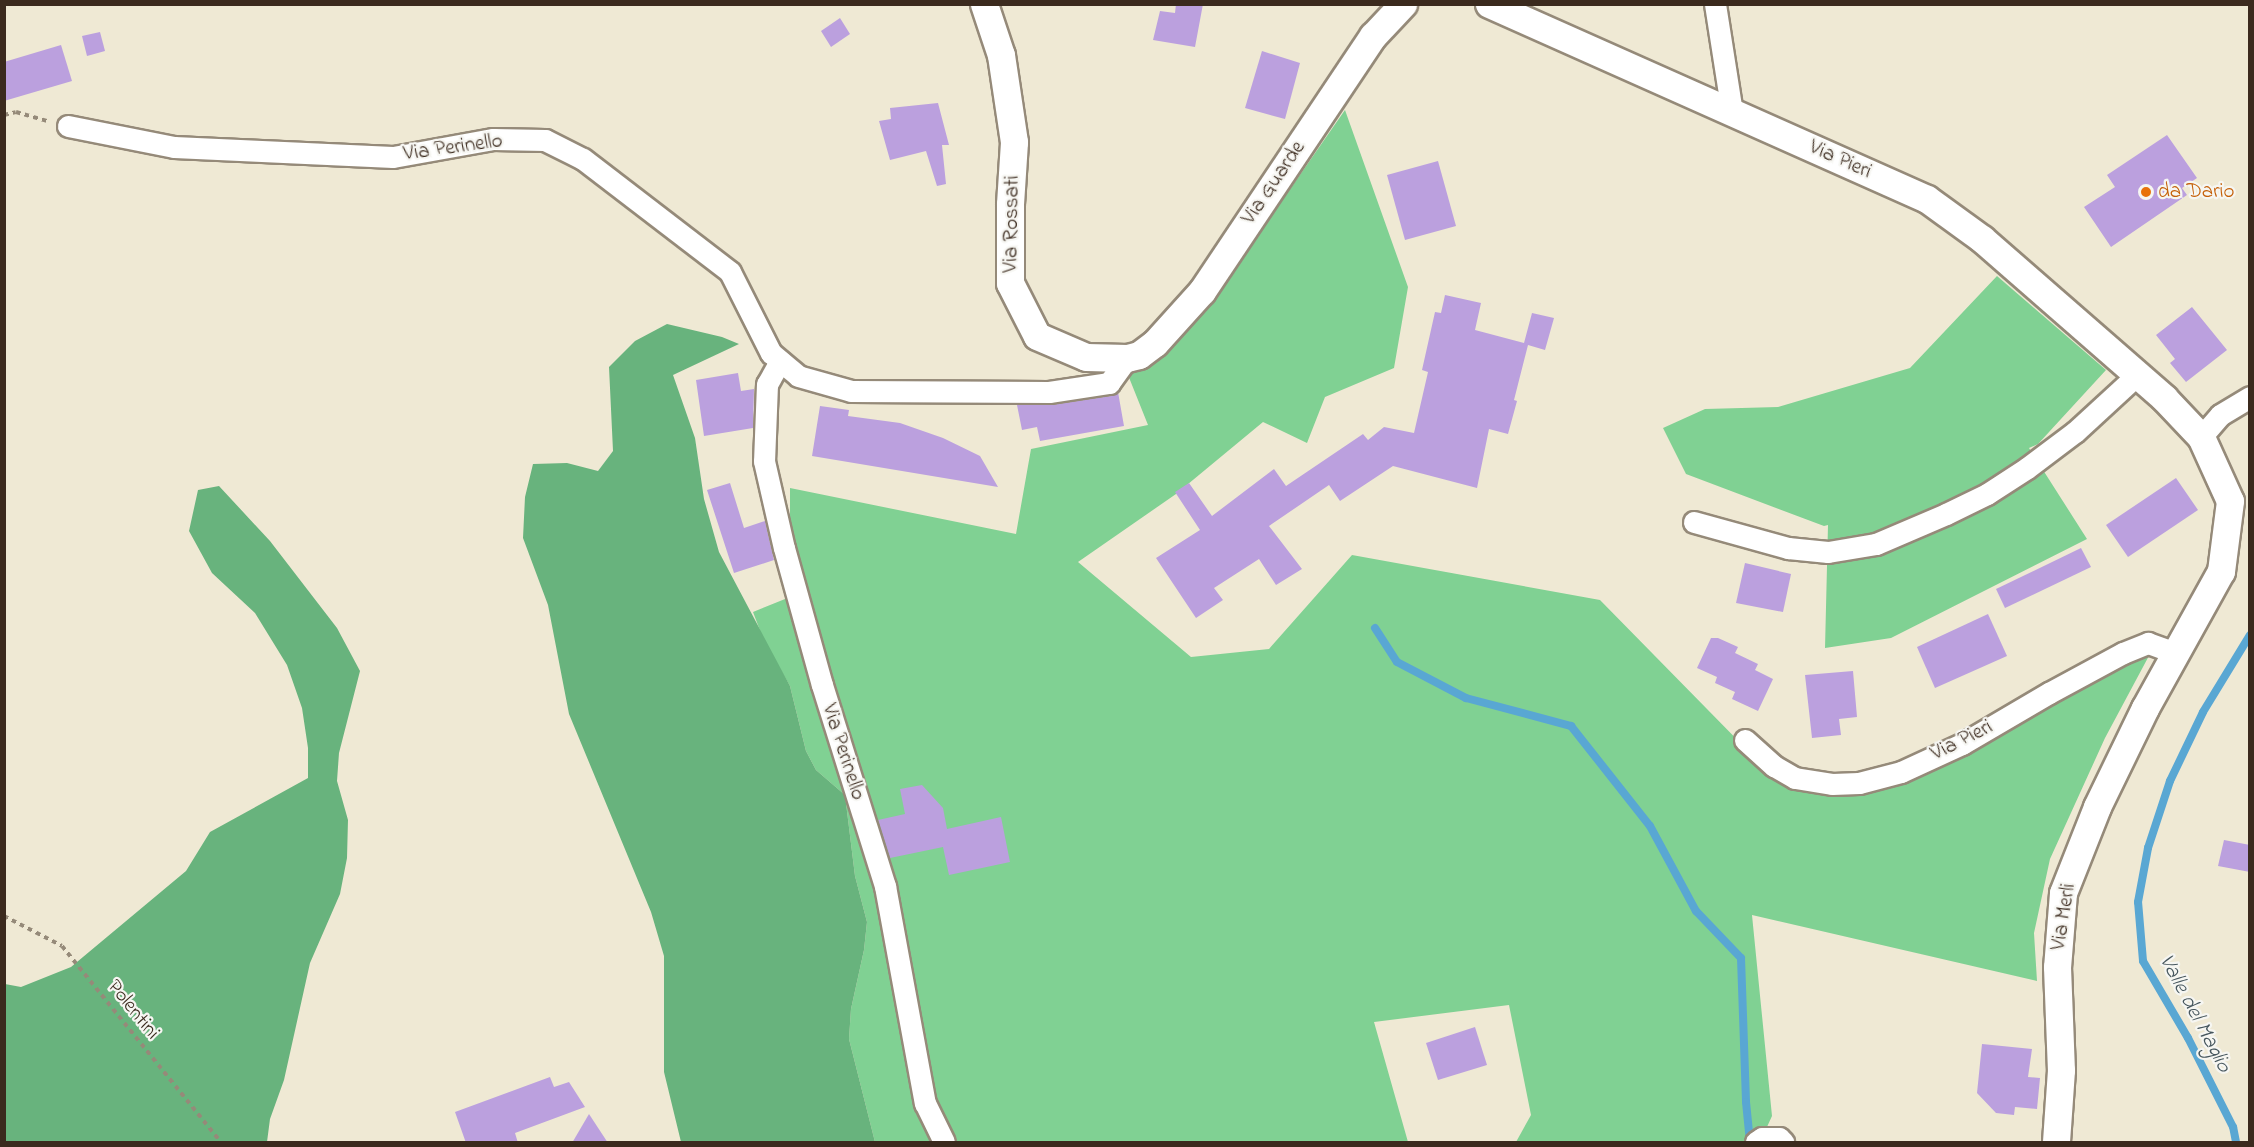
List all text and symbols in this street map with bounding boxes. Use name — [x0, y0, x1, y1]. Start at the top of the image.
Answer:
street label: Via Perinello — [402, 129, 504, 167]
street label: Via Pieri — [1805, 135, 1875, 185]
street label: Via Guarde — [1237, 136, 1311, 230]
street label: Via Rossati — [999, 175, 1025, 273]
place label: da Dario — [2158, 179, 2234, 205]
marker: da Dario — [2139, 185, 2153, 199]
street label: Via Perinello — [816, 701, 870, 803]
street label: Via Pieri — [1927, 715, 1997, 767]
street label: Via Merli — [2046, 882, 2082, 952]
water label: Valle del Maglio — [2152, 951, 2236, 1077]
street label: Polentini — [101, 975, 165, 1045]

